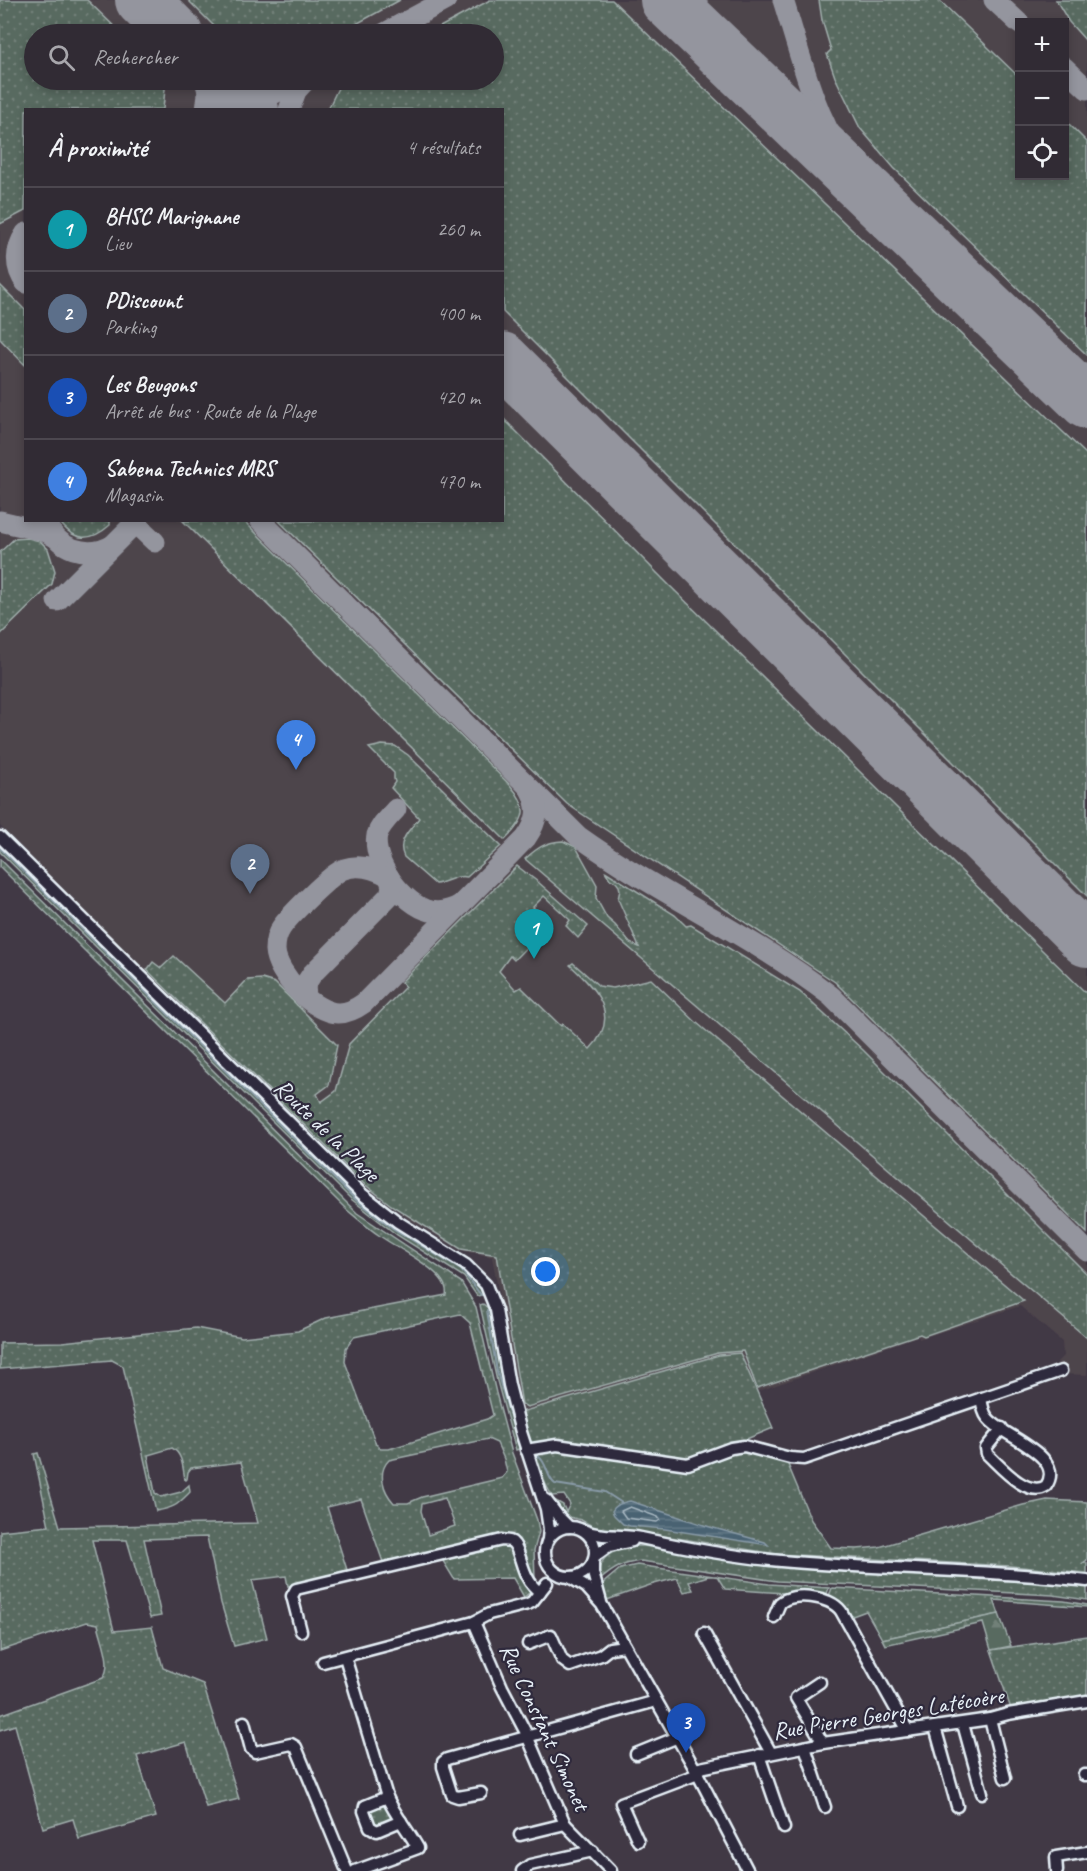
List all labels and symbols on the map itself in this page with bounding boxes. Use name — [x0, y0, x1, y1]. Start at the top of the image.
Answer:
pin: 4 — [276, 720, 316, 770]
pin: 2 — [230, 844, 270, 894]
pin: 1 — [514, 910, 554, 959]
street label: Route de la Plage — [268, 1072, 388, 1189]
your location — [531, 1257, 560, 1286]
street label: Rue Constant Simonet — [493, 1639, 598, 1817]
street label: Rue Pierre Georges Latécoère — [771, 1680, 1008, 1746]
pin: 3 — [666, 1704, 706, 1753]

